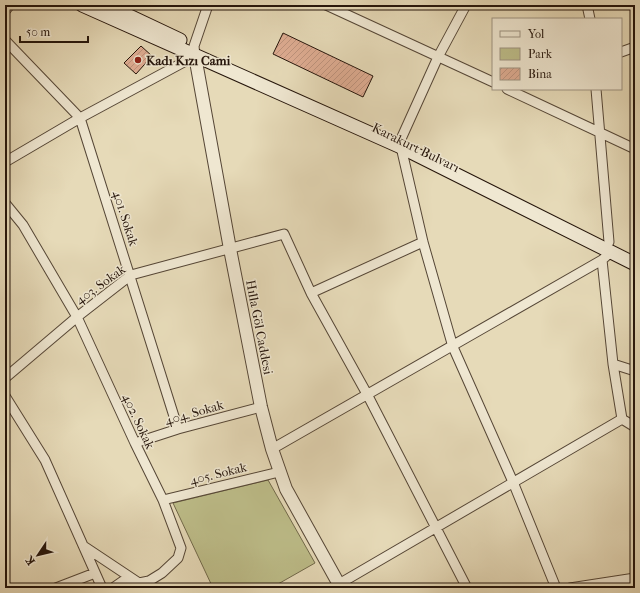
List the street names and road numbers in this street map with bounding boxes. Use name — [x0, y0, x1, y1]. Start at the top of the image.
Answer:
street label: Karakurt Bulvarı — [370, 120, 462, 175]
street label: 401. Sokak — [110, 189, 142, 248]
street label: 403. Sokak — [72, 261, 128, 308]
street label: Hılla Göl Caddesi — [243, 278, 276, 376]
street label: 402. Sokak — [119, 391, 158, 452]
street label: 404. Sokak — [163, 397, 226, 428]
street label: 405. Sokak — [188, 459, 249, 488]

